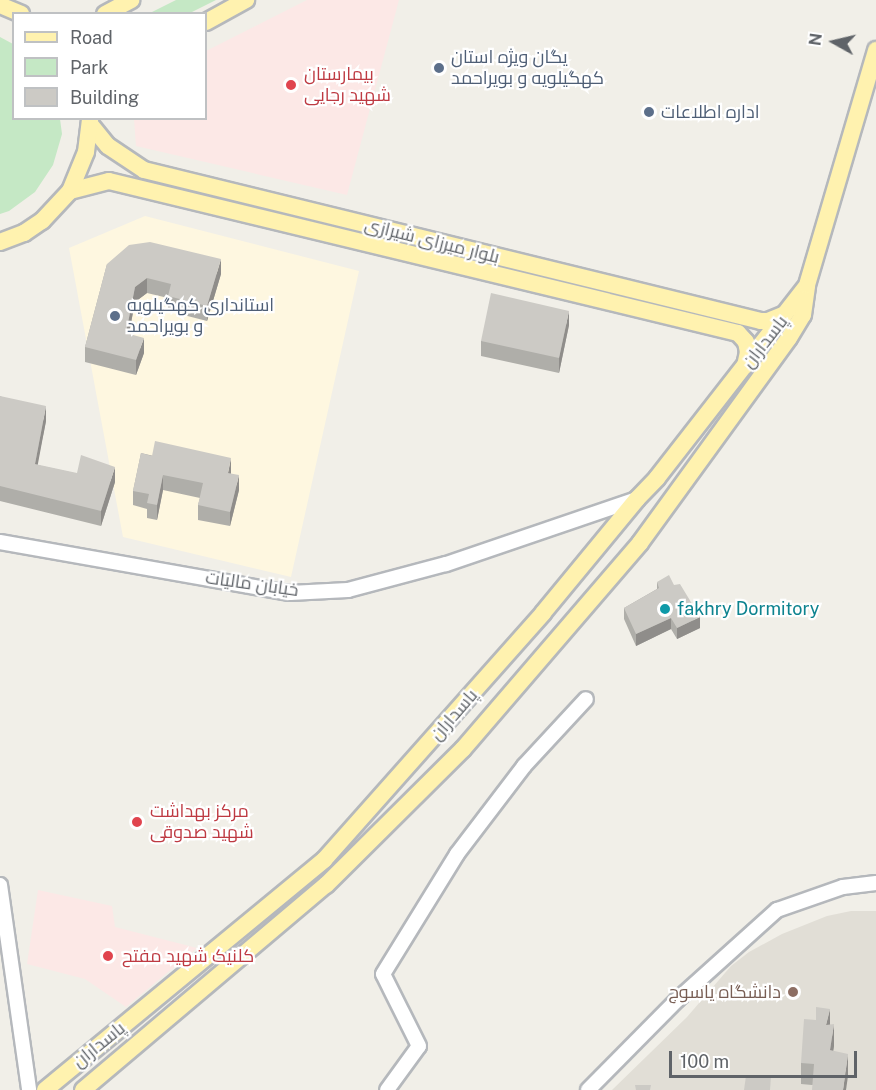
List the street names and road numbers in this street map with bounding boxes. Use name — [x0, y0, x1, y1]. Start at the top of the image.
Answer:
street label: بلوار میرزای شیرازی — [362, 214, 502, 268]
street label: پاسداران — [738, 311, 792, 373]
street label: خیابان مالیات — [204, 567, 300, 601]
street label: پاسداران — [426, 685, 482, 745]
street label: پاسداران — [68, 1017, 130, 1073]

